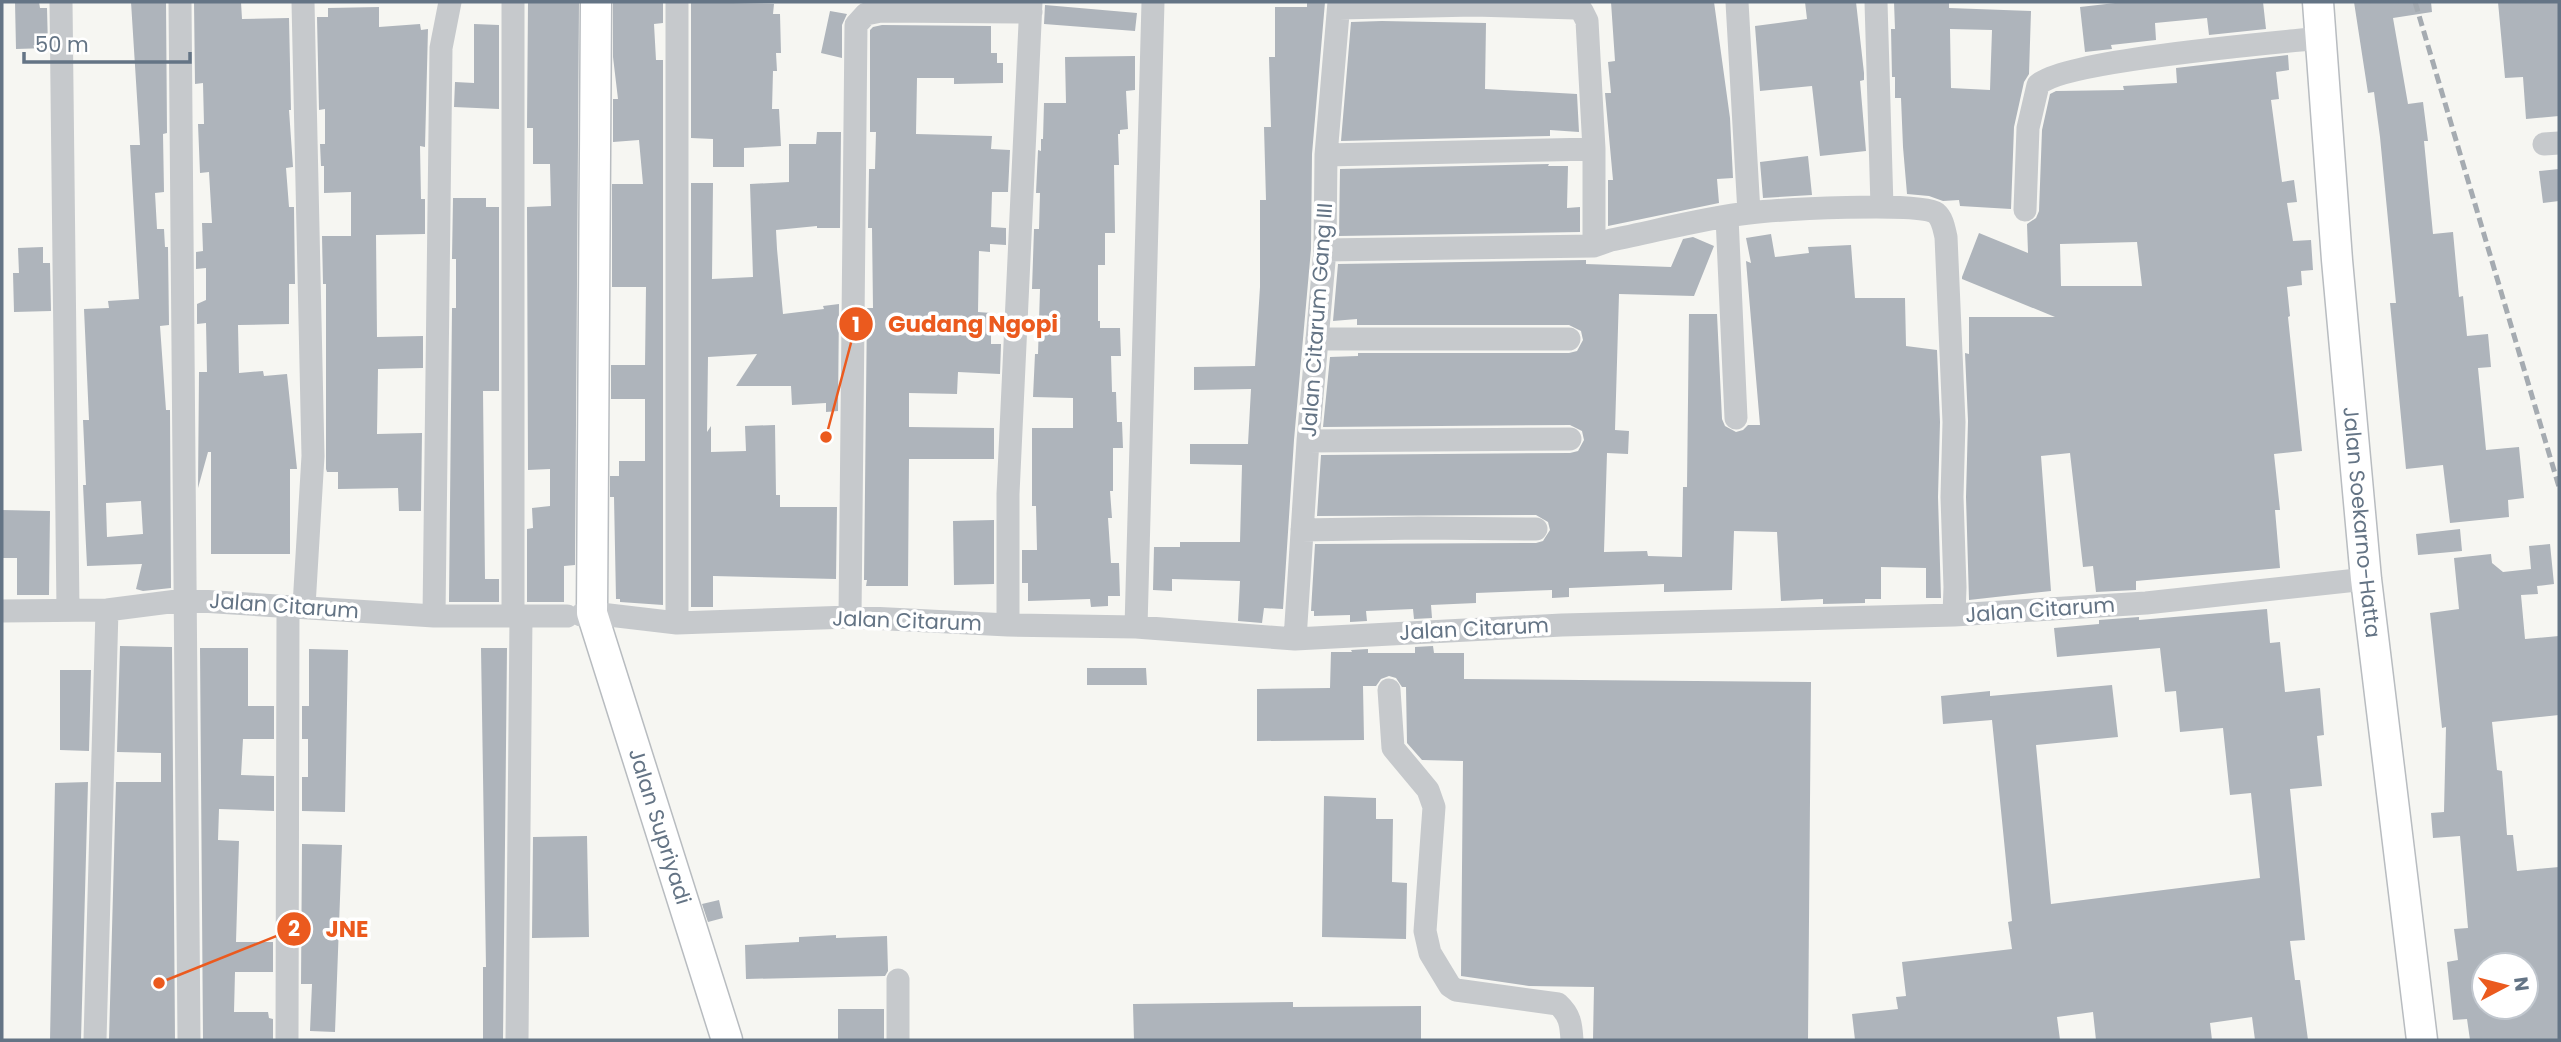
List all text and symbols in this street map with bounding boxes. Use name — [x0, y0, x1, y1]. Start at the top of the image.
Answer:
scale bar — [24, 21, 191, 65]
text: 50 m — [35, 30, 89, 59]
street label: Jalan Citarum Gang III — [1294, 202, 1339, 438]
callout: Gudang Ngopi — [839, 302, 1072, 346]
text: Gudang Ngopi — [888, 308, 1058, 340]
text: 1 — [852, 310, 860, 339]
street label: Jalan Soekarno-Hatta — [2336, 405, 2388, 639]
street label: Jalan Citarum — [208, 586, 360, 625]
street label: Jalan Citarum — [1964, 590, 2116, 629]
street label: Jalan Citarum — [832, 603, 982, 638]
street label: Jalan Citarum — [1398, 610, 1550, 647]
street label: Jalan Supriyadi — [622, 745, 698, 908]
callout: JNE — [276, 907, 382, 951]
text: JNE — [325, 913, 369, 945]
text: 2 — [288, 914, 300, 943]
north arrow — [2470, 951, 2540, 1021]
text: N — [2507, 975, 2536, 993]

